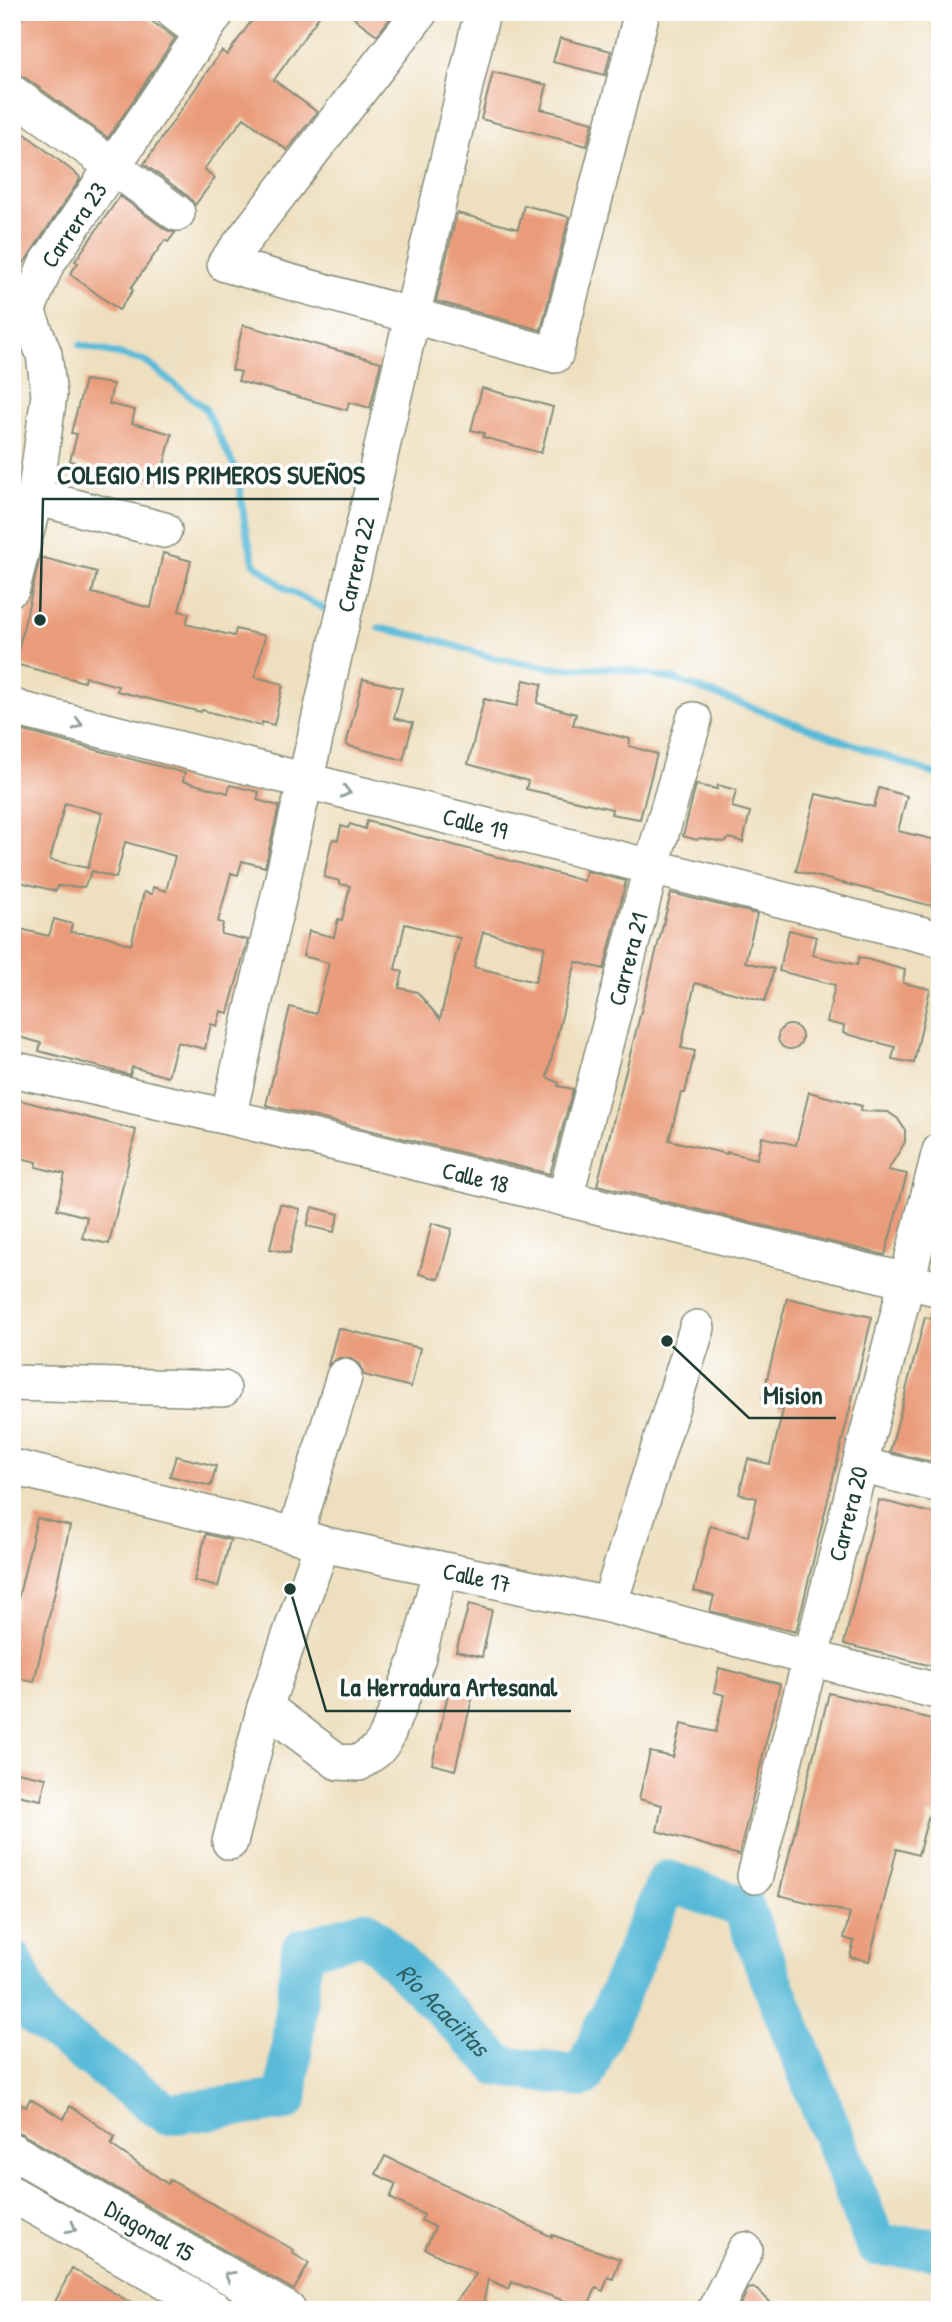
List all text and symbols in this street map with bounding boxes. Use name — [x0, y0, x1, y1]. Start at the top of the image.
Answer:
street label: Carrera 23 — [33, 175, 114, 274]
callout: COLEGIO MIS PRIMEROS SUEÑOS — [43, 452, 379, 499]
text: COLEGIO MIS PRIMEROS SUEÑOS — [57, 457, 365, 492]
street label: Carrera 22 — [329, 513, 382, 615]
one-way arrow — [72, 716, 84, 730]
one-way arrow — [340, 784, 352, 798]
street label: Calle 19 — [440, 800, 511, 847]
street label: Carrera 21 — [600, 909, 655, 1009]
street label: Calle 18 — [439, 1153, 512, 1200]
callout: Mision — [749, 1371, 836, 1418]
text: Mision — [763, 1377, 823, 1412]
street label: Carrera 20 — [820, 1463, 875, 1564]
street label: Calle 17 — [440, 1554, 514, 1600]
callout: La Herradura Artesanal — [326, 1664, 571, 1711]
text: La Herradura Artesanal — [341, 1669, 558, 1704]
water label: Río Acaciitas — [390, 1955, 499, 2065]
street label: Diagonal 15 — [99, 2192, 200, 2269]
one-way arrow — [64, 2219, 77, 2232]
one-way arrow — [224, 2271, 236, 2284]

